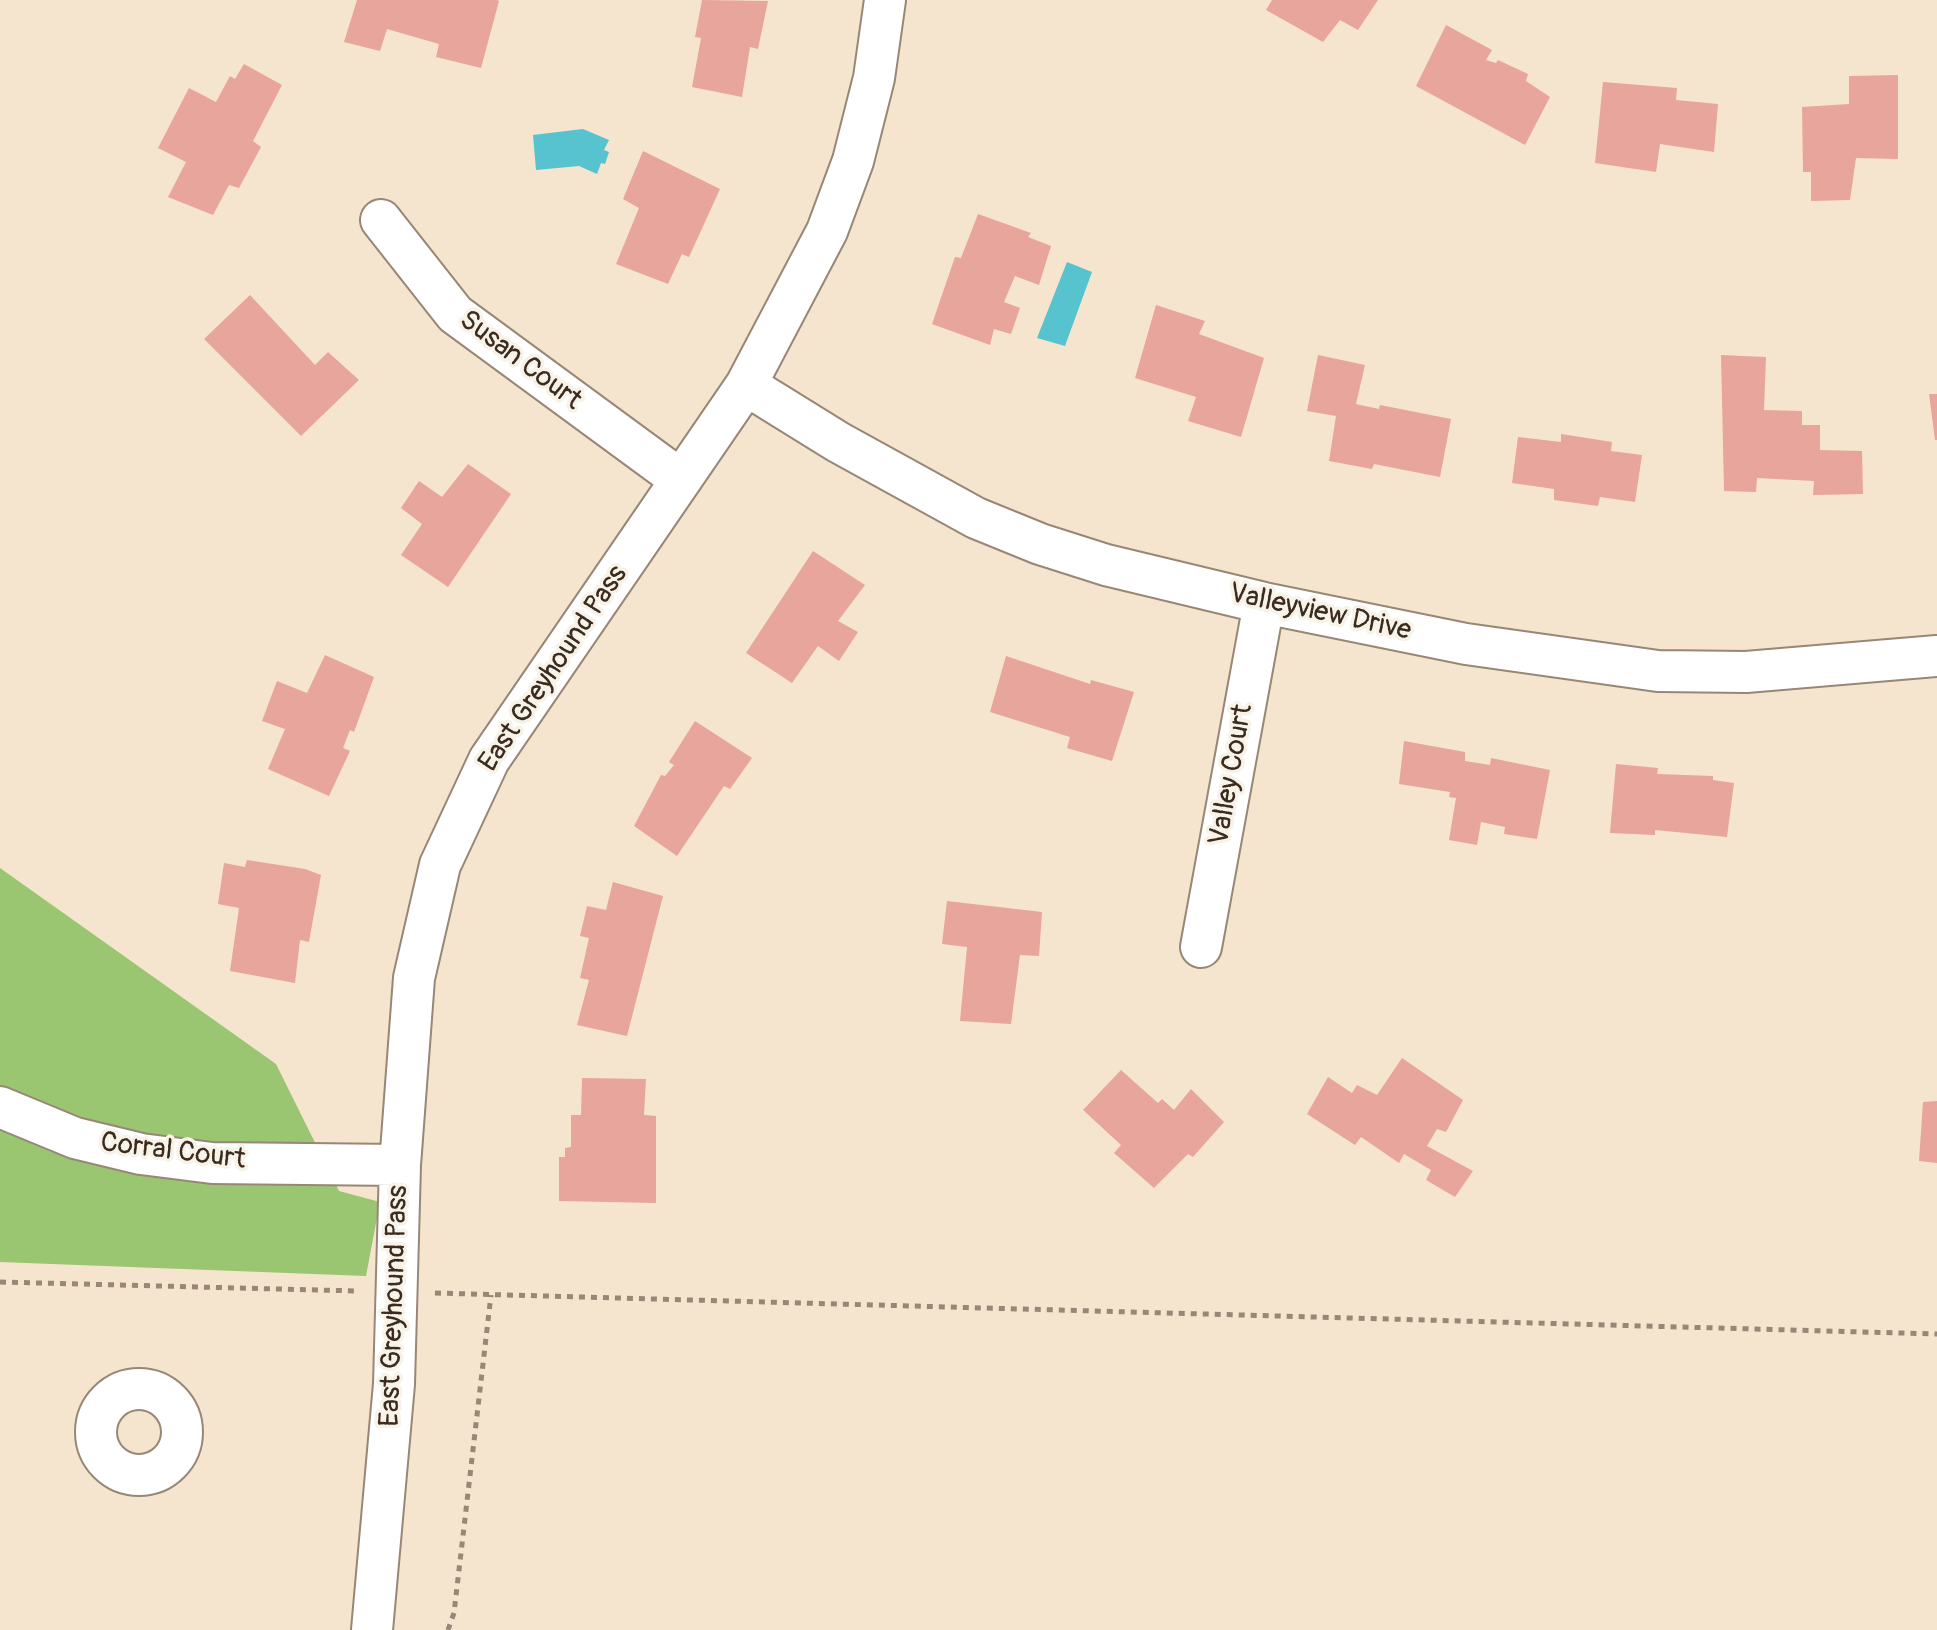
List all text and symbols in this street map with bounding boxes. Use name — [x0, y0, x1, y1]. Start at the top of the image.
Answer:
street label: Susan Court — [452, 304, 588, 418]
street label: East Greyhound Pass — [473, 559, 635, 779]
street label: Valleyview Drive — [1226, 577, 1414, 649]
street label: Valley Court — [1203, 702, 1261, 848]
street label: Corral Court — [99, 1126, 247, 1178]
street label: East Greyhound Pass — [374, 1185, 416, 1427]

